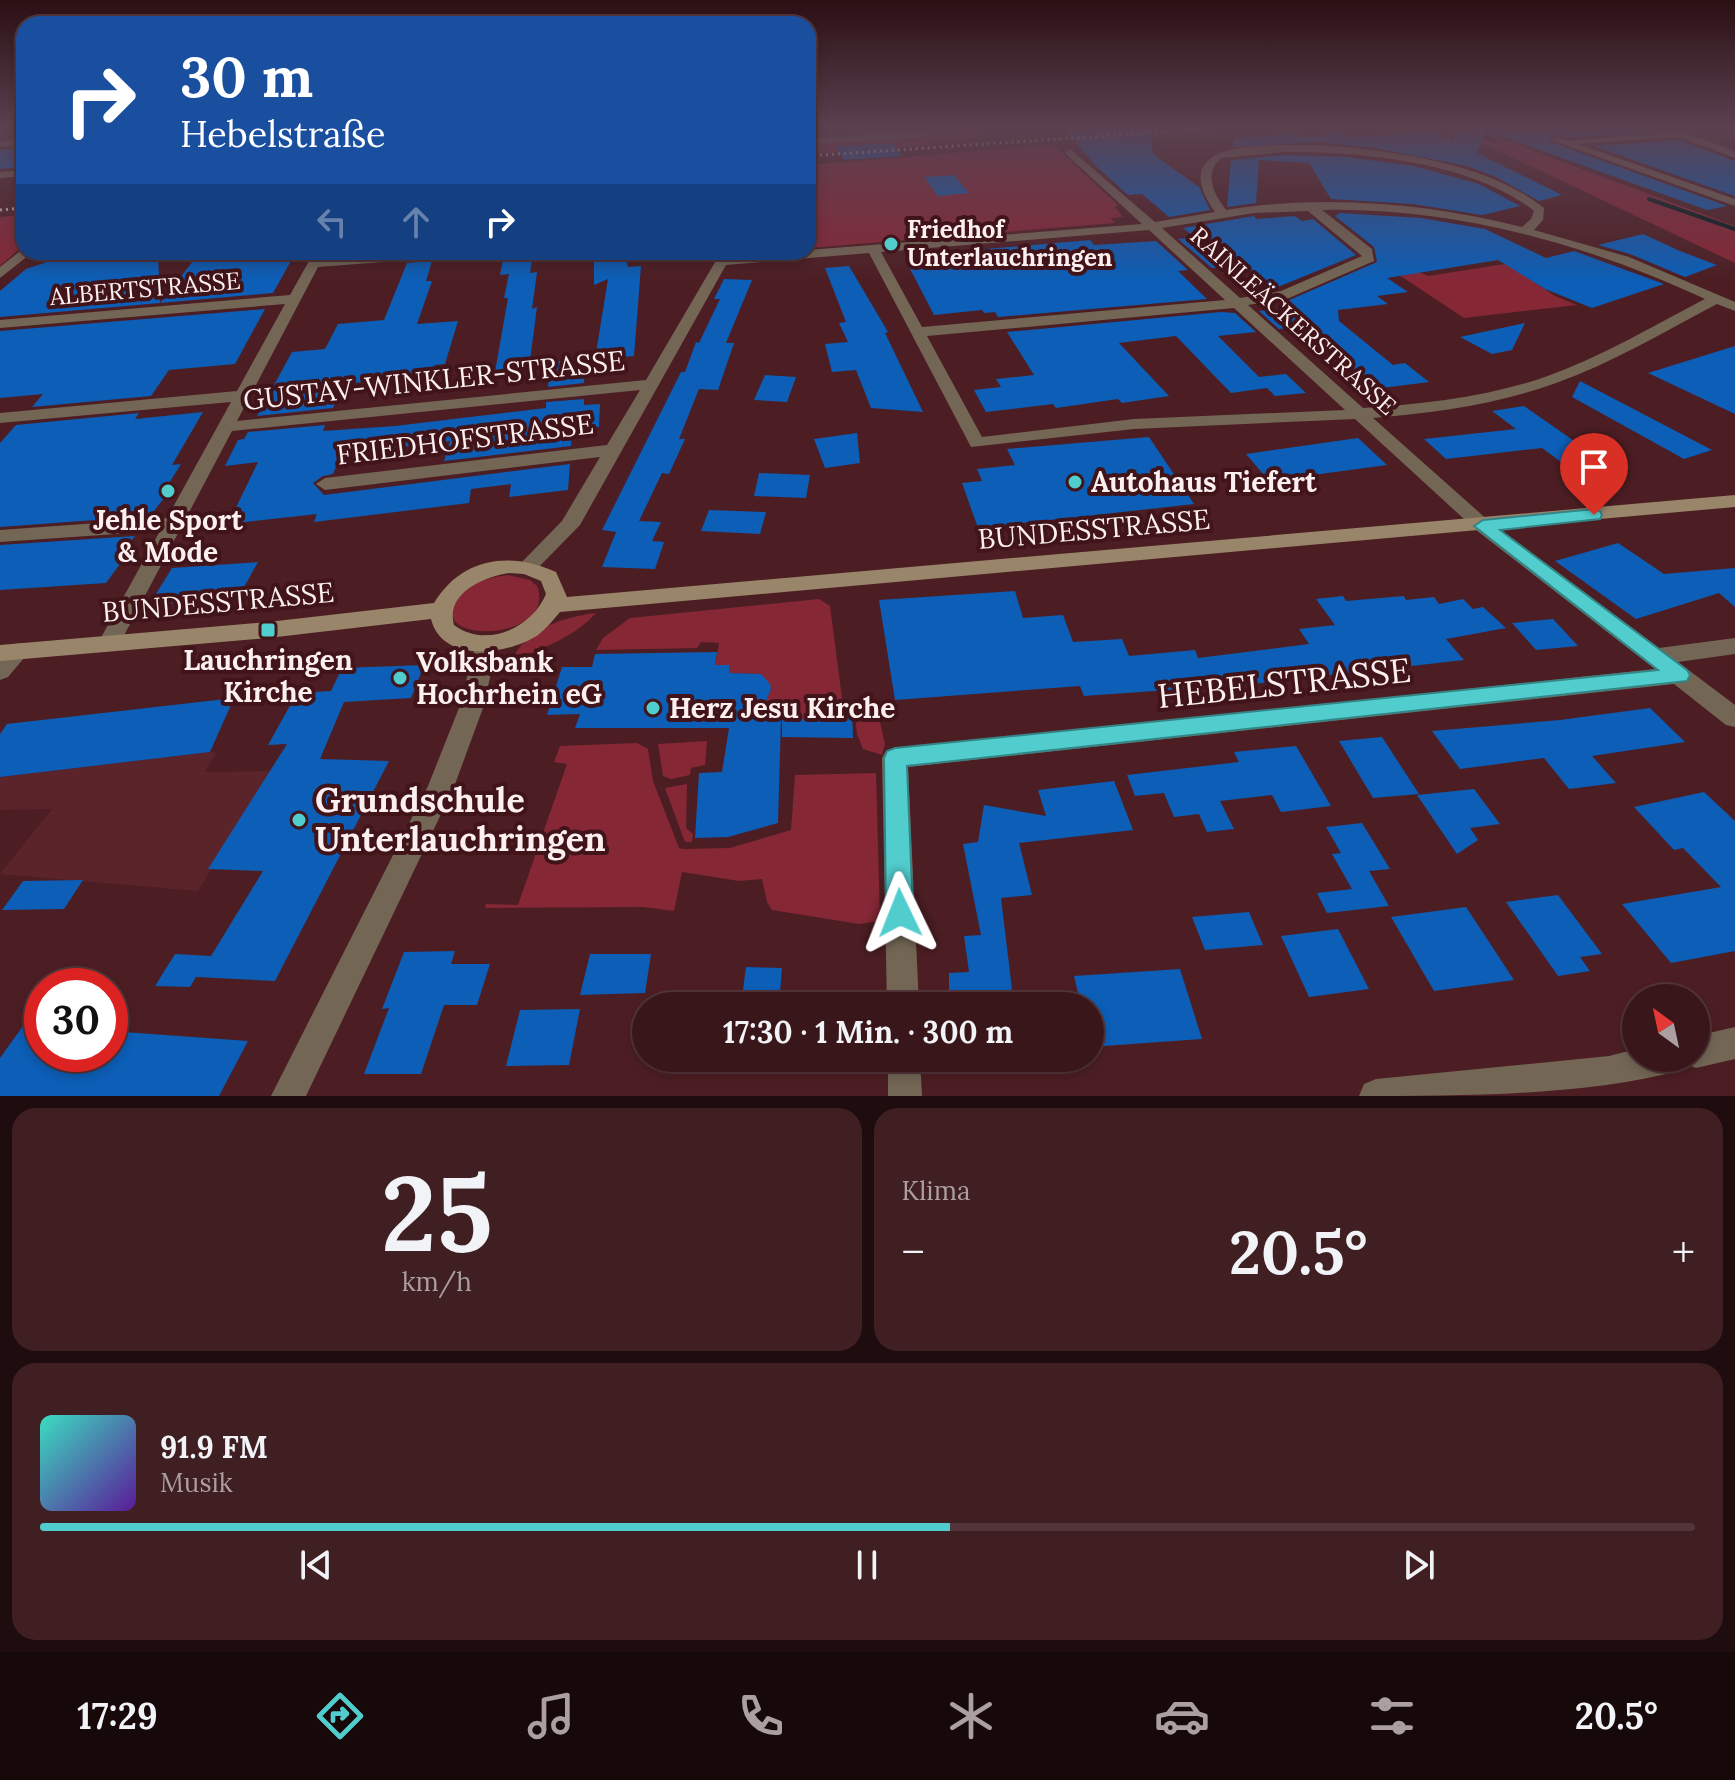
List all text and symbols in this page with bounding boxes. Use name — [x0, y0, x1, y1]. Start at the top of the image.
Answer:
text: 30 m — [180, 41, 313, 112]
icon: right — [48, 48, 152, 152]
text: Hebelstraße — [180, 111, 386, 157]
icon: left — [310, 200, 354, 244]
icon: ahead — [394, 200, 438, 244]
icon: right — [478, 200, 522, 244]
place label: Friedhof Unterlauchringen — [907, 214, 1112, 273]
street label: RAINLEÄCKERSTRASSE — [1184, 220, 1403, 421]
marker: Friedhof Unterlauchringen — [882, 235, 900, 253]
street label: ALBERTSTRASSE — [47, 265, 242, 312]
street label: GUSTAV-WINKLER-STRASSE — [241, 342, 627, 418]
street label: FRIEDHOFSTRASSE — [334, 405, 596, 473]
pin — [1560, 433, 1628, 515]
icon: arrive — [1572, 445, 1616, 489]
place label: Autohaus Tiefert — [1091, 464, 1317, 500]
marker: Autohaus Tiefert — [1066, 473, 1084, 491]
marker: Jehle Sport & Mode — [159, 482, 177, 500]
street label: BUNDESSTRASSE — [976, 501, 1212, 557]
place label: Jehle Sport & Mode — [93, 502, 243, 570]
street label: BUNDESSTRASSE — [100, 574, 336, 630]
marker: Lauchringen Kirche — [259, 621, 277, 639]
place label: Lauchringen Kirche — [183, 642, 353, 710]
place label: Volksbank Hochrhein eG — [416, 644, 602, 712]
street label: HEBELSTRASSE — [1155, 648, 1413, 717]
marker: Volksbank Hochrhein eG — [391, 669, 409, 687]
place label: Herz Jesu Kirche — [669, 690, 895, 726]
marker: Herz Jesu Kirche — [644, 699, 662, 717]
place label: Grundschule Unterlauchringen — [315, 778, 606, 861]
marker: Grundschule Unterlauchringen — [290, 811, 308, 829]
position arrow — [858, 871, 942, 955]
speed limit sign: 30 — [24, 968, 128, 1072]
north arrow — [1622, 984, 1710, 1072]
map controls — [1622, 984, 1710, 1072]
text: 17:30 · 1 Min. · 300 m — [723, 1013, 1013, 1051]
text: 25 — [381, 1146, 493, 1279]
text: Klima — [902, 1174, 970, 1207]
text: 20.5° — [1229, 1214, 1367, 1290]
text: − — [902, 1224, 925, 1280]
text: + — [1672, 1224, 1695, 1280]
text: km/h — [402, 1265, 472, 1298]
text: 91.9 FM — [160, 1428, 268, 1466]
text: Musik — [160, 1466, 233, 1499]
icon: previous — [294, 1543, 338, 1587]
icon: pause — [845, 1543, 889, 1587]
icon: next — [1397, 1543, 1441, 1587]
icon: directions — [312, 1688, 368, 1744]
icon: music — [523, 1688, 579, 1744]
icon: phone — [733, 1688, 789, 1744]
icon: climate — [943, 1688, 999, 1744]
icon: car — [1154, 1688, 1210, 1744]
icon: filters — [1364, 1688, 1420, 1744]
text: 17:29 — [77, 1693, 158, 1739]
text: 20.5° — [1575, 1693, 1658, 1739]

